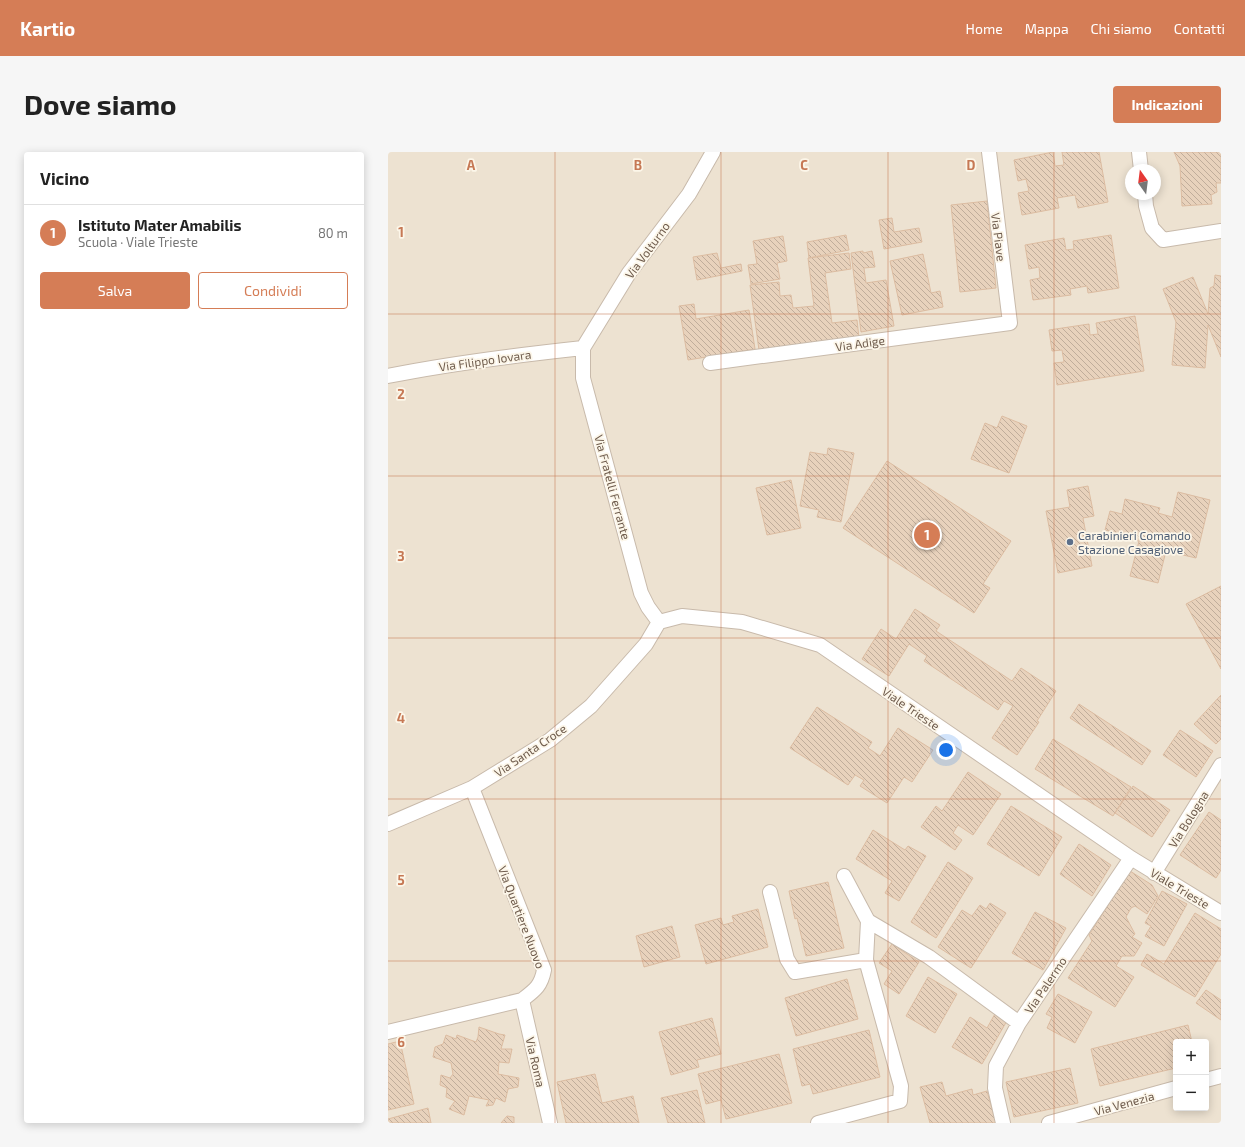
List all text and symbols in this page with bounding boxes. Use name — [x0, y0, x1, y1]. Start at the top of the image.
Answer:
text: Kartio — [20, 17, 75, 40]
text: Home — [966, 20, 1003, 37]
text: Mappa — [1025, 20, 1069, 37]
text: Chi siamo — [1091, 20, 1152, 37]
text: Contatti — [1174, 20, 1225, 37]
button: Indicazioni — [1113, 86, 1221, 123]
text: Dove siamo — [24, 87, 177, 121]
text: A — [467, 157, 476, 173]
text: B — [634, 157, 642, 173]
text: C — [800, 157, 808, 173]
text: D — [967, 157, 976, 173]
north arrow — [1125, 164, 1161, 200]
text: Vicino — [40, 168, 89, 188]
street label: Via Piave — [989, 212, 1009, 262]
text: Istituto Mater Amabilis — [78, 216, 241, 234]
street label: Via Volturno — [622, 219, 672, 281]
text: 1 — [398, 224, 404, 240]
text: 1 — [50, 225, 56, 241]
text: 80 m — [318, 225, 348, 241]
text: Scuola · Viale Trieste — [78, 234, 198, 250]
button: Salva — [40, 272, 190, 309]
button: Condividi — [198, 272, 348, 309]
street label: Via Adige — [834, 333, 886, 353]
street label: Via Filippo Iovara — [438, 347, 532, 373]
text: 2 — [397, 386, 405, 402]
street label: Via Fratelli Ferrante — [592, 433, 634, 541]
pin: 1 — [914, 520, 940, 550]
place label: Carabinieri Comando Stazione Casagiove — [1078, 528, 1191, 556]
marker: Carabinieri Comando Stazione Casagiove — [1065, 537, 1075, 547]
text: 3 — [397, 548, 405, 564]
street label: Viale Trieste — [880, 684, 942, 732]
text: 4 — [397, 710, 405, 726]
street label: Via Santa Croce — [491, 721, 569, 779]
your location — [936, 740, 956, 760]
street label: Via Bologna — [1165, 788, 1211, 850]
street label: Via Quartiere Nuovo — [495, 864, 548, 971]
street label: Viale Trieste — [1148, 865, 1212, 911]
text: 5 — [397, 872, 405, 888]
street label: Via Palermo — [1021, 954, 1069, 1016]
text: 6 — [397, 1034, 405, 1050]
street label: Via Roma — [523, 1036, 549, 1088]
map controls — [1173, 1039, 1209, 1111]
button: + — [1173, 1039, 1209, 1075]
button: − — [1173, 1075, 1209, 1111]
street label: Via Venezia — [1092, 1088, 1156, 1118]

